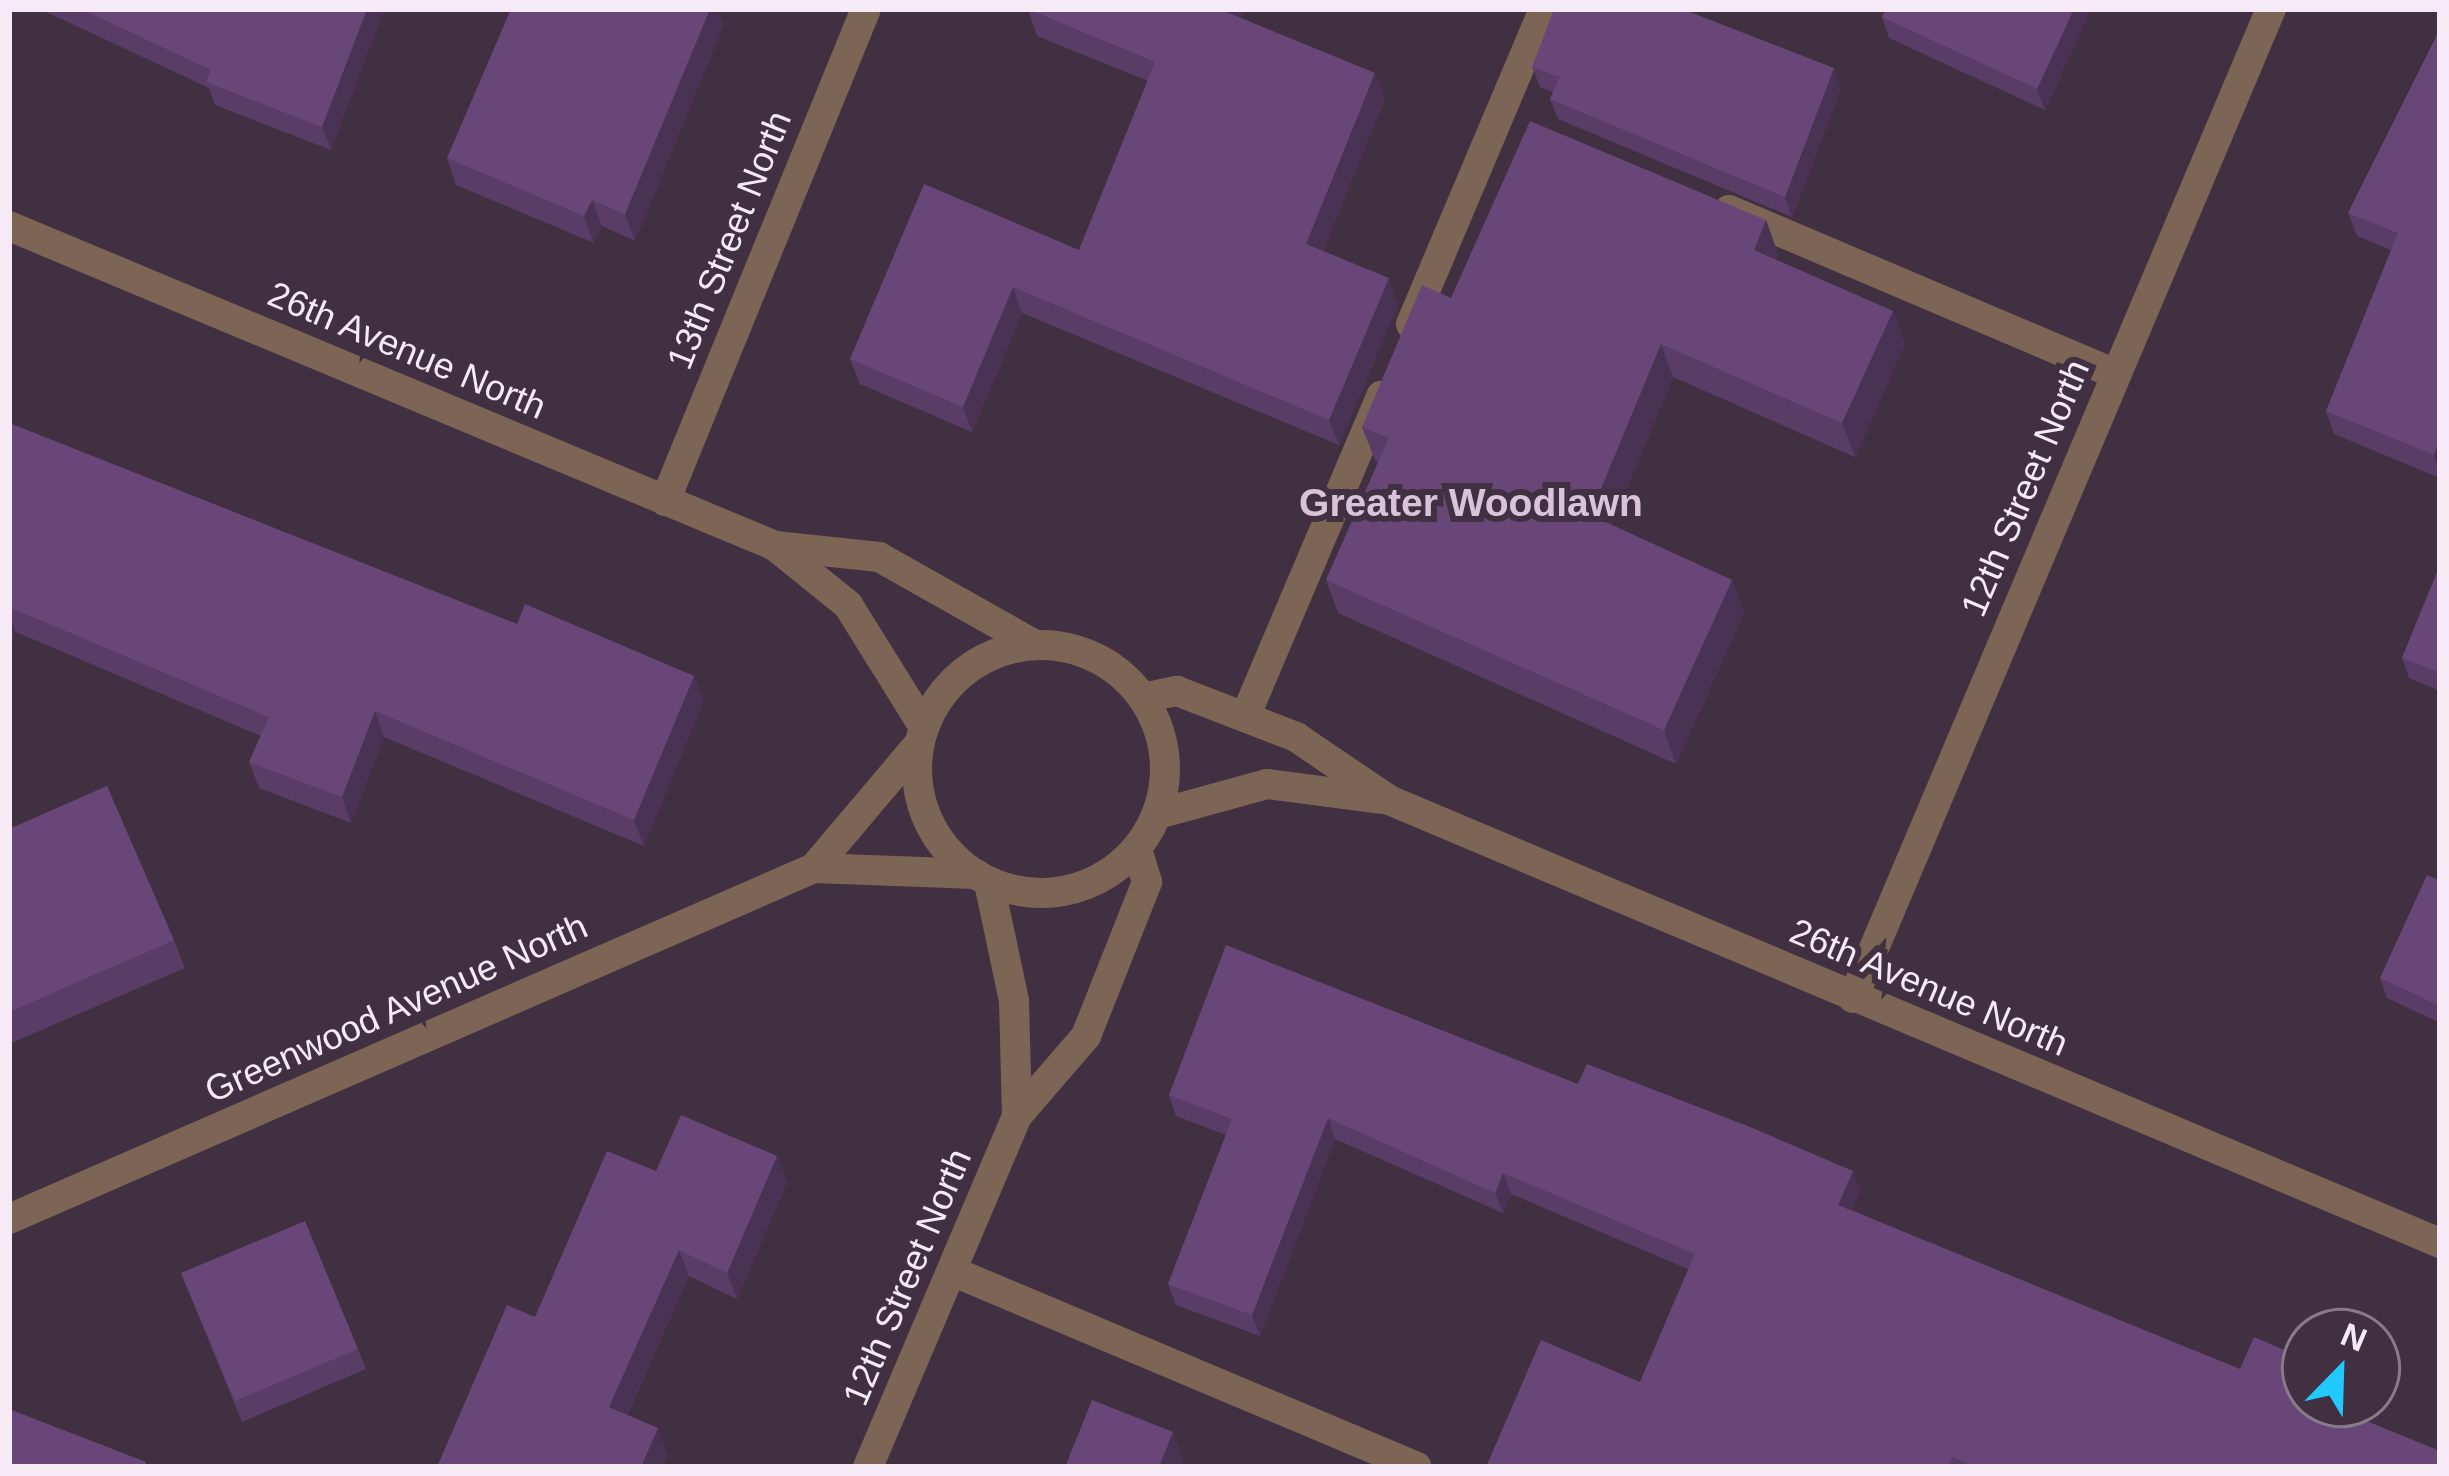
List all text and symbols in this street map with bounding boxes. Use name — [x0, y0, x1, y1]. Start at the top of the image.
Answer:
street label: 13th Street North — [658, 105, 800, 375]
street label: 26th Avenue North — [261, 272, 553, 428]
street label: 12th Street North — [1952, 353, 2098, 623]
district label: Greater Woodlawn — [1299, 480, 1643, 526]
street label: Greenwood Avenue North — [197, 904, 595, 1112]
street label: 26th Avenue North — [1783, 909, 2075, 1065]
street label: 12th Street North — [834, 1142, 980, 1412]
north arrow — [2281, 1308, 2401, 1428]
text: N — [2336, 1315, 2372, 1359]

